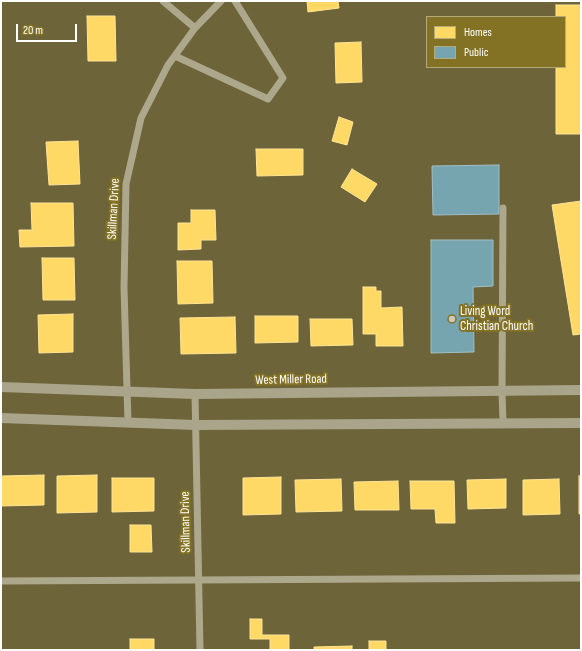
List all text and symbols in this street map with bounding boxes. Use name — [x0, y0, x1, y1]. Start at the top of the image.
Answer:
scale bar — [18, 16, 79, 42]
legend — [426, 16, 566, 68]
text: 20 m — [23, 23, 43, 38]
text: Homes — [464, 25, 492, 40]
text: Public — [464, 45, 489, 60]
street label: Skillman Drive — [105, 178, 123, 240]
place label: Living Word Christian Church — [460, 304, 533, 335]
marker: Living Word Christian Church — [447, 314, 457, 324]
street label: West Miller Road — [255, 372, 327, 388]
street label: Skillman Drive — [178, 491, 194, 553]

